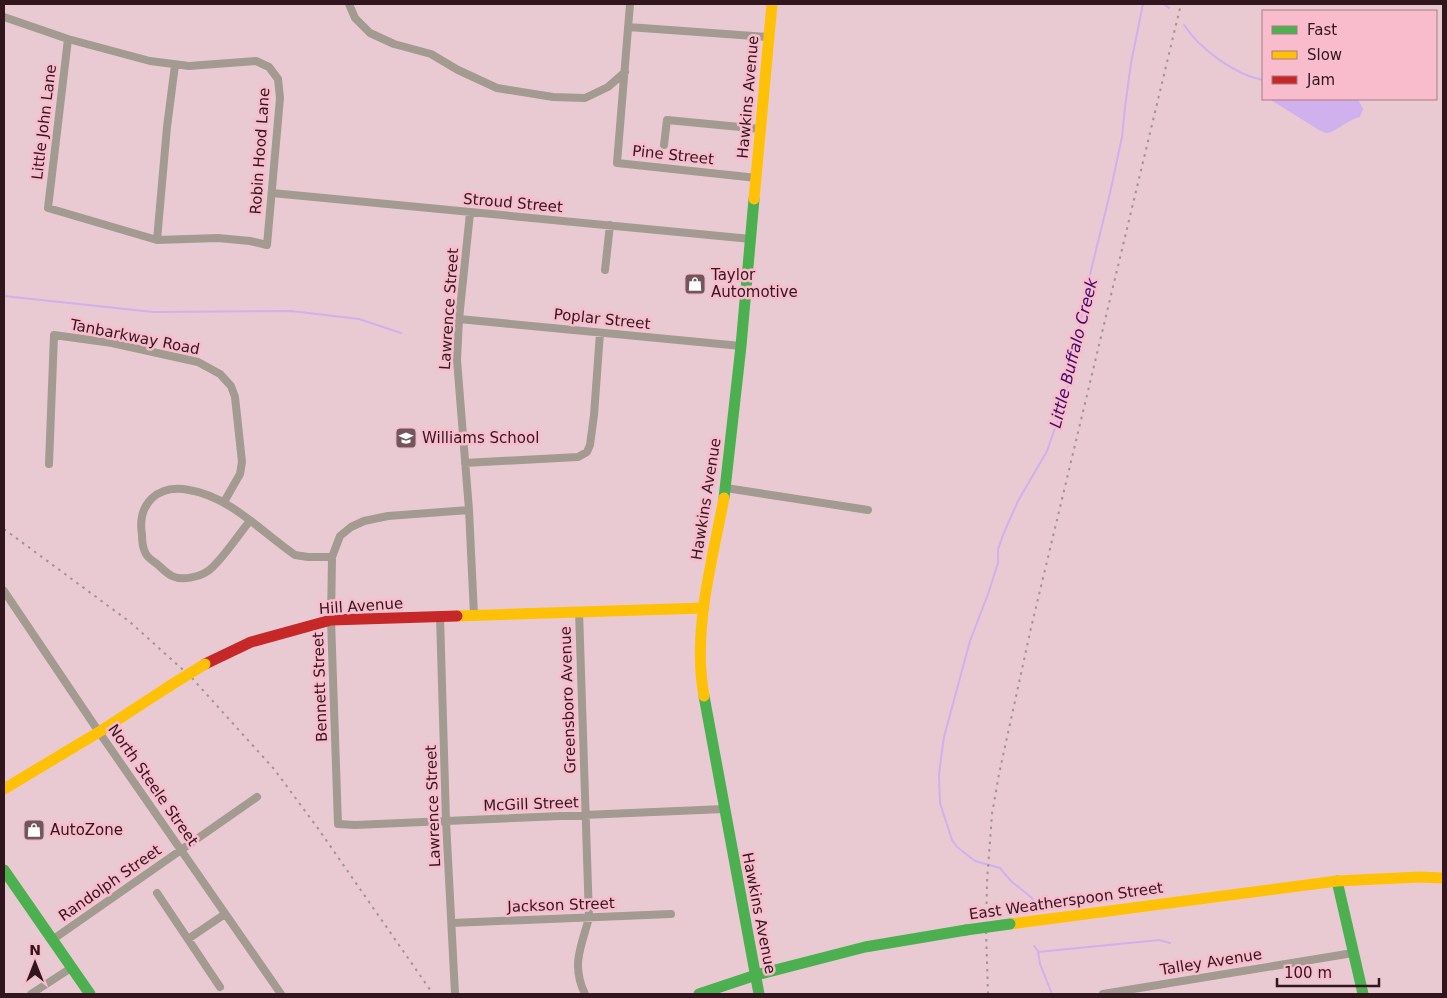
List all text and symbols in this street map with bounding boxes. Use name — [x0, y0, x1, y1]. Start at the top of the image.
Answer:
legend — [1262, 10, 1437, 100]
text: Fast — [1307, 21, 1337, 39]
street label: Hawkins Avenue — [734, 35, 762, 159]
text: Slow — [1307, 46, 1342, 64]
street label: Little John Lane — [28, 63, 60, 181]
text: Jam — [1306, 71, 1335, 89]
street label: Robin Hood Lane — [247, 87, 273, 215]
street label: Pine Street — [631, 142, 715, 168]
street label: Stroud Street — [463, 190, 564, 216]
street label: Lawrence Street — [436, 247, 462, 371]
place label: Taylor Automotive — [710, 266, 798, 301]
shop icon: Taylor Automotive — [683, 272, 707, 296]
water label: Little Buffalo Creek — [1046, 276, 1101, 430]
street label: Poplar Street — [553, 305, 651, 333]
street label: Tanbarkway Road — [68, 315, 201, 358]
school or university icon: Williams School — [394, 426, 418, 450]
place label: Williams School — [422, 429, 539, 447]
street label: Hawkins Avenue — [687, 437, 725, 561]
street label: Hill Avenue — [318, 594, 404, 618]
street label: Greensboro Avenue — [556, 626, 580, 774]
street label: Bennett Street — [309, 632, 331, 742]
street label: North Steele Street — [104, 721, 202, 849]
street label: Lawrence Street — [422, 745, 444, 867]
street label: McGill Street — [483, 793, 579, 815]
shop icon: AutoZone — [22, 818, 46, 842]
place label: AutoZone — [50, 821, 123, 839]
street label: Randolph Street — [55, 841, 165, 925]
street label: Hawkins Avenue — [738, 851, 780, 975]
street label: East Weatherspoon Street — [968, 878, 1164, 924]
street label: Jackson Street — [506, 894, 615, 916]
north arrow — [10, 938, 60, 988]
text: N — [29, 942, 41, 958]
street label: Talley Avenue — [1158, 945, 1263, 979]
scale bar — [1277, 956, 1380, 988]
text: 100 m — [1284, 964, 1332, 982]

